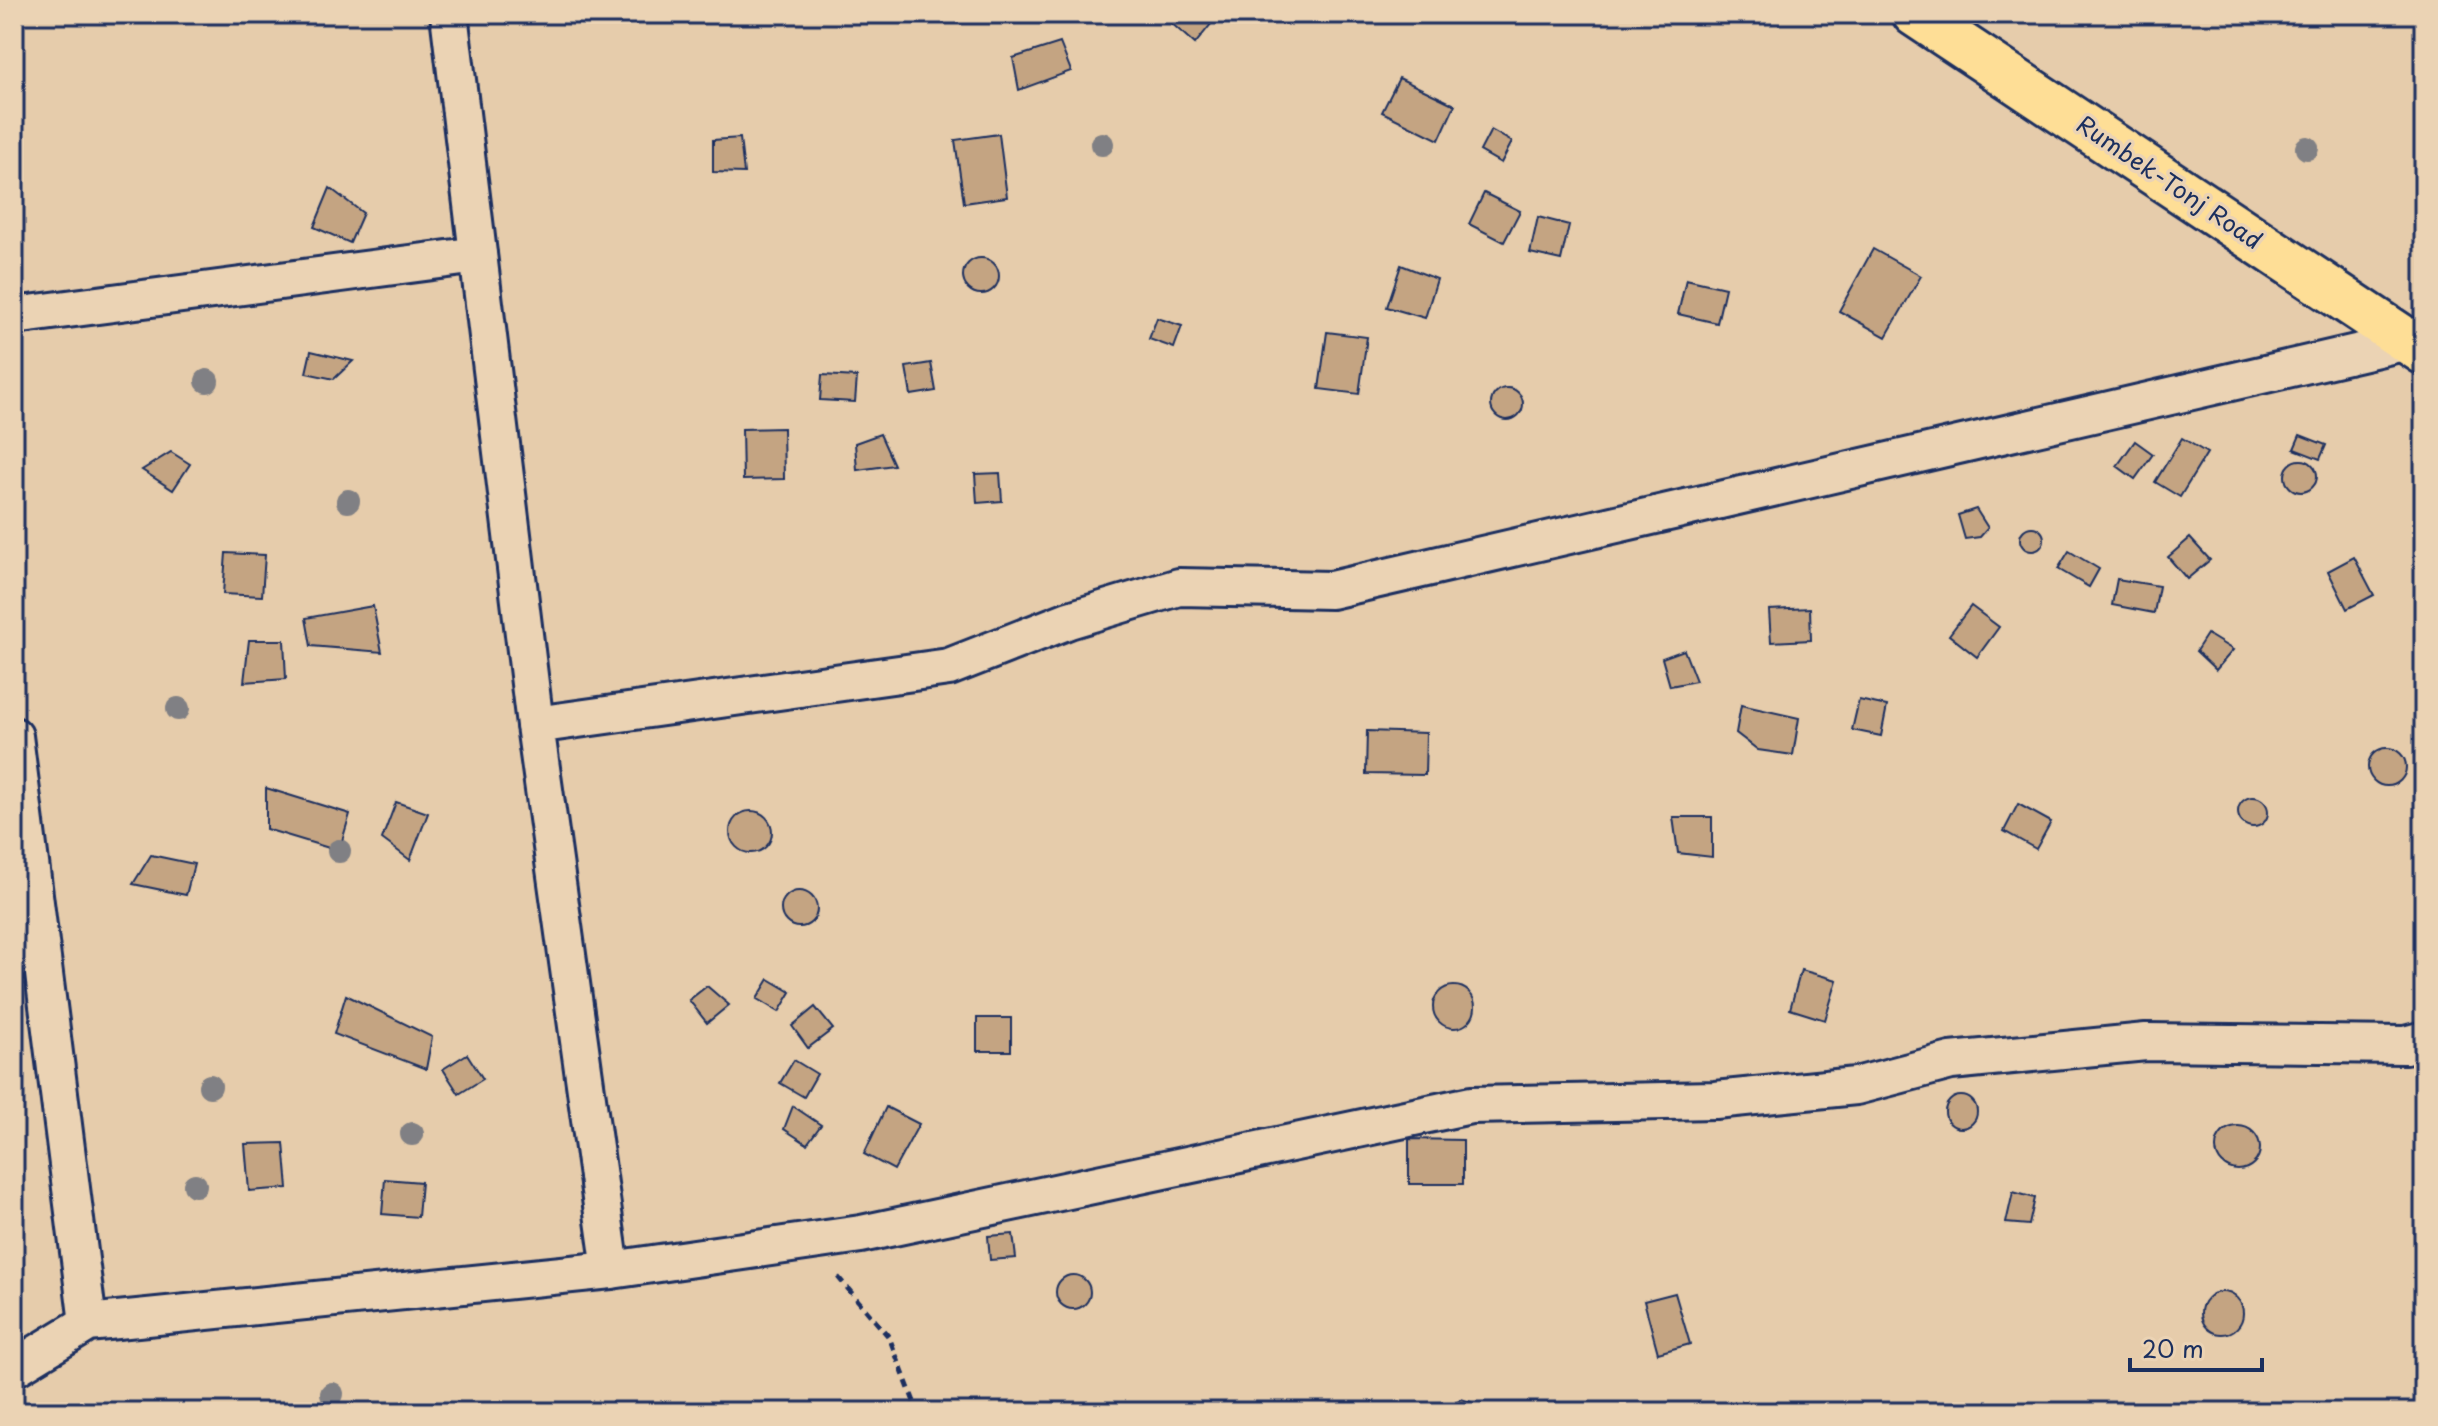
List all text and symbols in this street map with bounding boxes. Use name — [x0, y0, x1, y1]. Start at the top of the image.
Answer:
street label: Rumbek-Tonj Road — [2070, 106, 2270, 257]
scale bar — [2130, 1322, 2262, 1372]
text: 20 m — [2142, 1330, 2204, 1366]

